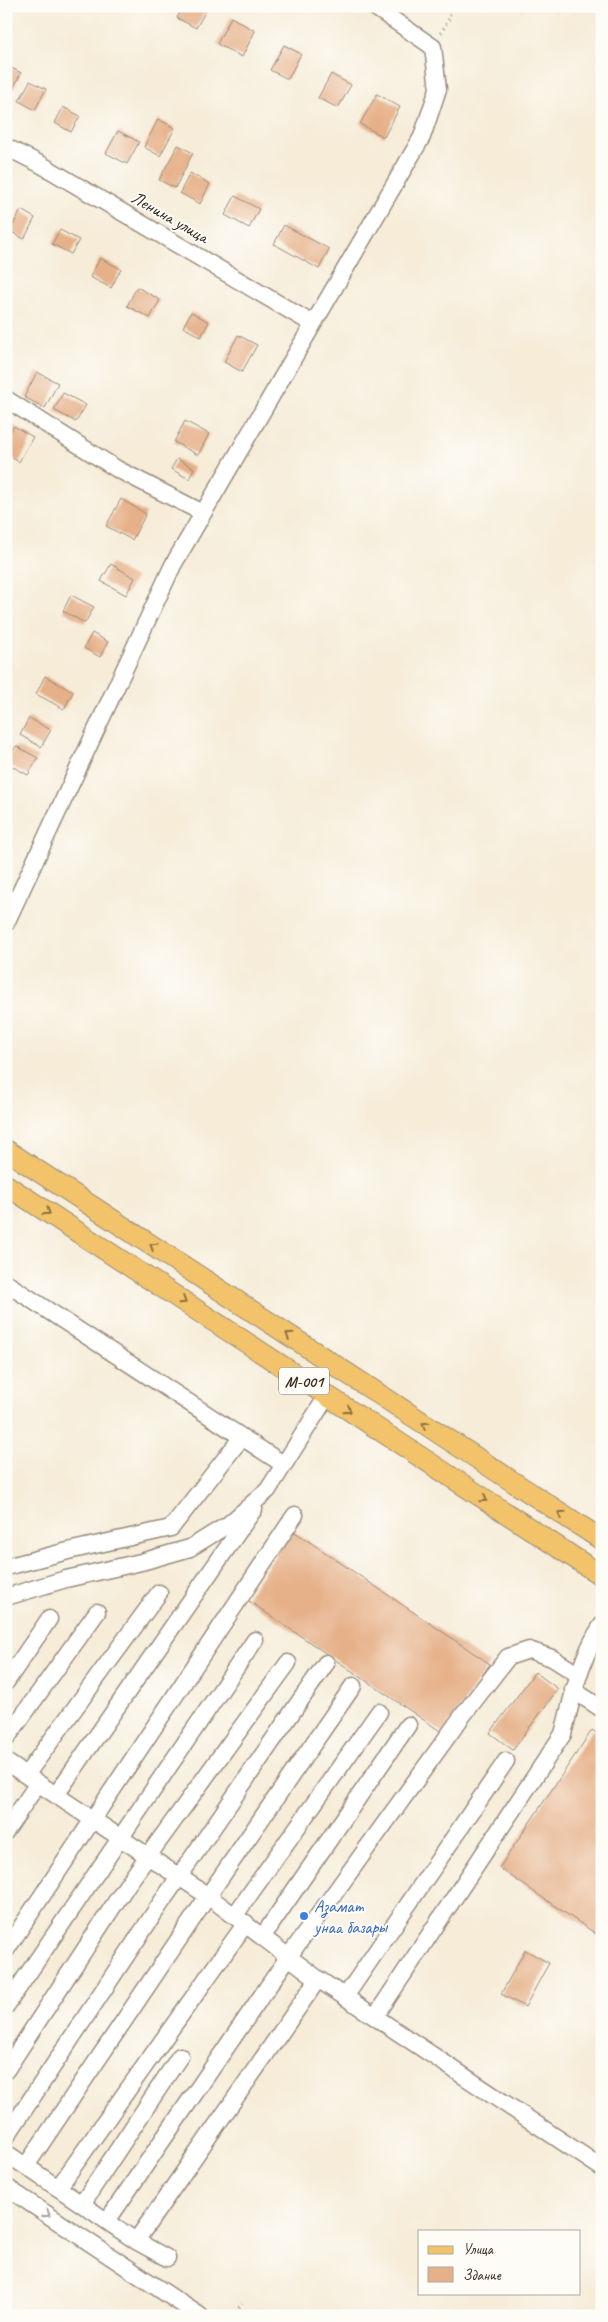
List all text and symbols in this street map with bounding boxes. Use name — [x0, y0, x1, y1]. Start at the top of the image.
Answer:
street label: Ленина улица — [128, 186, 214, 249]
one-way arrow — [41, 1206, 51, 1215]
one-way arrow — [150, 1243, 159, 1252]
one-way arrow — [177, 1295, 186, 1305]
one-way arrow — [286, 1332, 295, 1342]
road number: M-001 — [279, 1368, 329, 1394]
one-way arrow — [342, 1404, 352, 1413]
one-way arrow — [421, 1421, 430, 1431]
one-way arrow — [478, 1493, 487, 1502]
one-way arrow — [557, 1511, 567, 1520]
place label: Азамат унаа базары — [313, 1895, 389, 1938]
marker: Азамат унаа базары — [298, 1910, 310, 1922]
one-way arrow — [41, 2208, 51, 2217]
legend — [418, 2230, 580, 2294]
text: Улица — [463, 2240, 494, 2259]
text: Здание — [463, 2266, 502, 2285]

